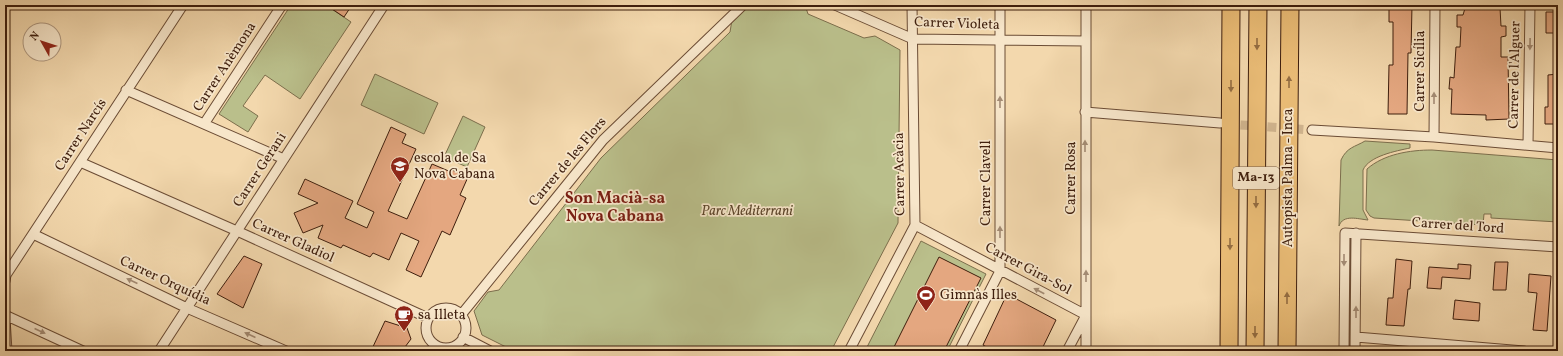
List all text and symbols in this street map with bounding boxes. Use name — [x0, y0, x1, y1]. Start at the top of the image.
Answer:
street label: Carrer Violeta — [914, 13, 1000, 35]
street label: Carrer Anèmona — [189, 19, 261, 115]
street label: Carrer de l'Alguer — [1505, 21, 1525, 129]
north arrow — [22, 22, 62, 62]
text: N — [27, 29, 44, 44]
street label: Carrer Sicília — [1411, 31, 1430, 111]
one-way arrow — [1254, 38, 1261, 50]
one-way arrow — [1527, 38, 1533, 51]
one-way arrow — [1286, 75, 1292, 88]
one-way arrow — [1228, 80, 1234, 93]
one-way arrow — [1431, 91, 1437, 104]
street label: Carrer Narcís — [50, 95, 112, 175]
one-way arrow — [997, 95, 1003, 108]
street label: Autopista Palma - Inca — [1279, 109, 1298, 247]
street label: Carrer de les Flors — [525, 113, 611, 211]
street label: Carrer Gerani — [229, 129, 291, 211]
street label: Carrer Acàcia — [890, 132, 910, 216]
one-way arrow — [1082, 139, 1088, 152]
street label: Carrer Clavell — [977, 140, 996, 226]
street label: Carrer Rosa — [1062, 142, 1081, 214]
place label: escola de Sa Nova Cabana — [414, 149, 495, 184]
school or university icon: escola de Sa Nova Cabana — [389, 155, 411, 183]
road number: Ma-13 — [1233, 167, 1279, 189]
district label: Son Macià-sa Nova Cabana — [565, 188, 665, 228]
one-way arrow — [1253, 196, 1259, 209]
park label: Parc Mediterrani — [701, 202, 793, 221]
street label: Carrer del Tord — [1411, 213, 1505, 239]
street label: Carrer Gladiol — [249, 214, 337, 268]
one-way arrow — [997, 225, 1003, 238]
street label: Carrer Gira-Sol — [981, 238, 1075, 300]
one-way arrow — [1227, 238, 1233, 251]
street label: Carrer Orquídia — [117, 252, 213, 310]
one-way arrow — [1341, 254, 1348, 266]
one-way arrow — [1083, 269, 1089, 282]
one-way arrow — [126, 278, 138, 284]
sports icon: Gimnàs Illes — [915, 284, 937, 312]
place label: Gimnàs Illes — [940, 286, 1017, 305]
one-way arrow — [1033, 287, 1044, 294]
one-way arrow — [1284, 291, 1290, 304]
cafe icon: sa Illeta — [393, 304, 415, 332]
one-way arrow — [1353, 305, 1359, 318]
place label: sa Illeta — [418, 306, 466, 325]
one-way arrow — [1252, 326, 1258, 339]
one-way arrow — [35, 328, 46, 334]
one-way arrow — [244, 332, 256, 338]

